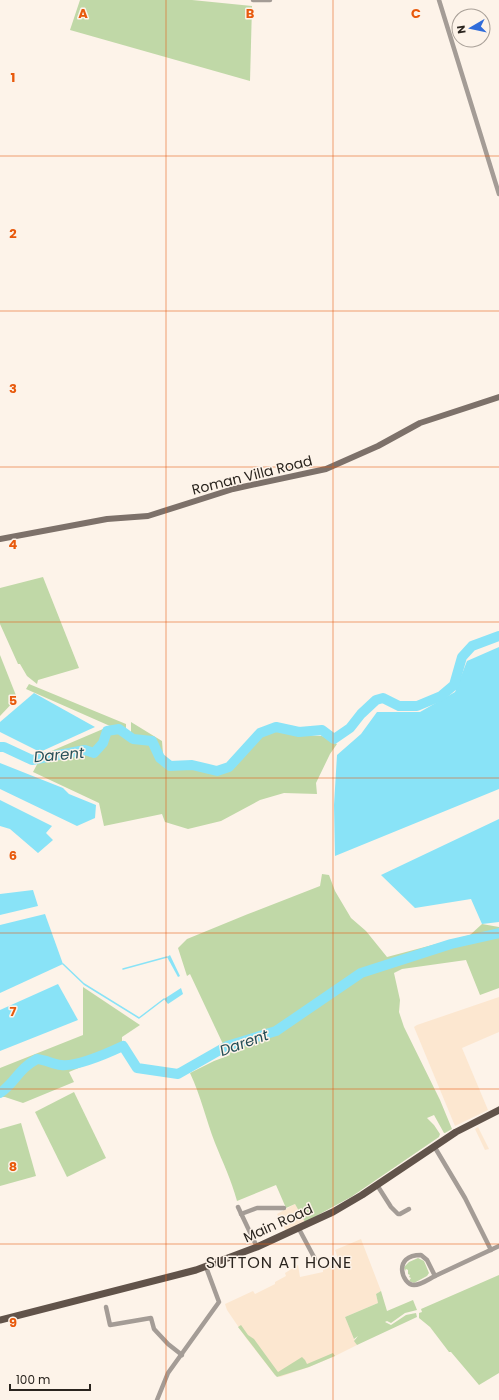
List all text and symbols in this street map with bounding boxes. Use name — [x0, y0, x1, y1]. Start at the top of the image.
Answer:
text: A — [78, 4, 88, 23]
text: B — [246, 4, 255, 23]
text: C — [411, 4, 421, 23]
north arrow — [451, 8, 491, 48]
text: N — [453, 24, 470, 35]
text: 1 — [11, 68, 15, 87]
text: 2 — [9, 224, 17, 243]
text: 3 — [9, 379, 17, 398]
street label: Roman Villa Road — [190, 450, 314, 500]
text: 4 — [9, 535, 18, 554]
text: 5 — [9, 691, 17, 710]
water label: Darent — [33, 742, 86, 767]
text: 6 — [9, 846, 17, 865]
text: 7 — [10, 1002, 17, 1021]
water label: Darent — [216, 1024, 272, 1061]
text: 8 — [9, 1157, 17, 1176]
street label: Main Road — [240, 1199, 316, 1247]
district label: SUTTON AT HONE — [206, 1251, 352, 1274]
text: 9 — [9, 1313, 17, 1332]
scale bar — [10, 1366, 90, 1392]
text: 100 m — [16, 1371, 50, 1388]

